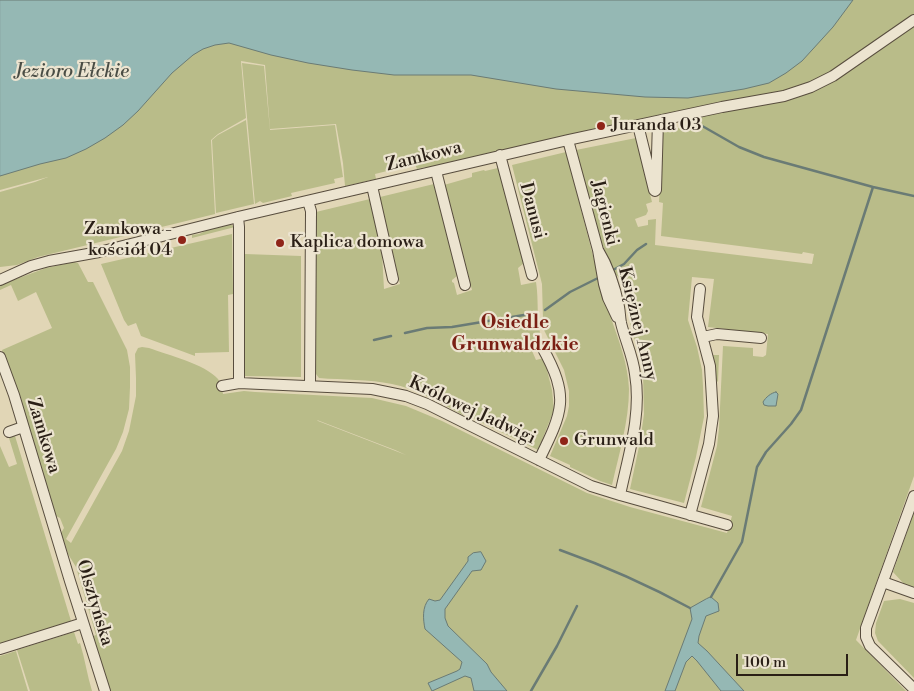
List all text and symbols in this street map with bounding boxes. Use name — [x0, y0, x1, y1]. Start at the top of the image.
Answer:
water label: Jezioro Ełckie — [15, 61, 129, 83]
place label: Juranda 03 — [611, 115, 701, 137]
marker: Juranda 03 — [595, 120, 607, 132]
street label: Zamkowa — [384, 137, 464, 177]
street label: Jagienki — [585, 178, 623, 248]
street label: Danusi — [514, 180, 550, 242]
place label: Zamkowa - kościół 04 — [84, 219, 172, 262]
place label: Kaplica domowa — [290, 232, 424, 254]
marker: Zamkowa - kościół 04 — [176, 234, 188, 246]
marker: Kaplica domowa — [274, 237, 286, 249]
street label: Księżnej Anny — [612, 265, 662, 383]
district label: Osiedle Grunwaldzkie — [451, 312, 579, 356]
street label: Królowej Jadwigi — [405, 372, 539, 450]
street label: Zamkowa — [21, 396, 65, 476]
place label: Grunwald — [574, 430, 654, 452]
marker: Grunwald — [558, 435, 570, 447]
street label: Olsztyńska — [71, 557, 117, 649]
scale bar — [739, 644, 852, 676]
text: 100 m — [744, 653, 786, 672]

